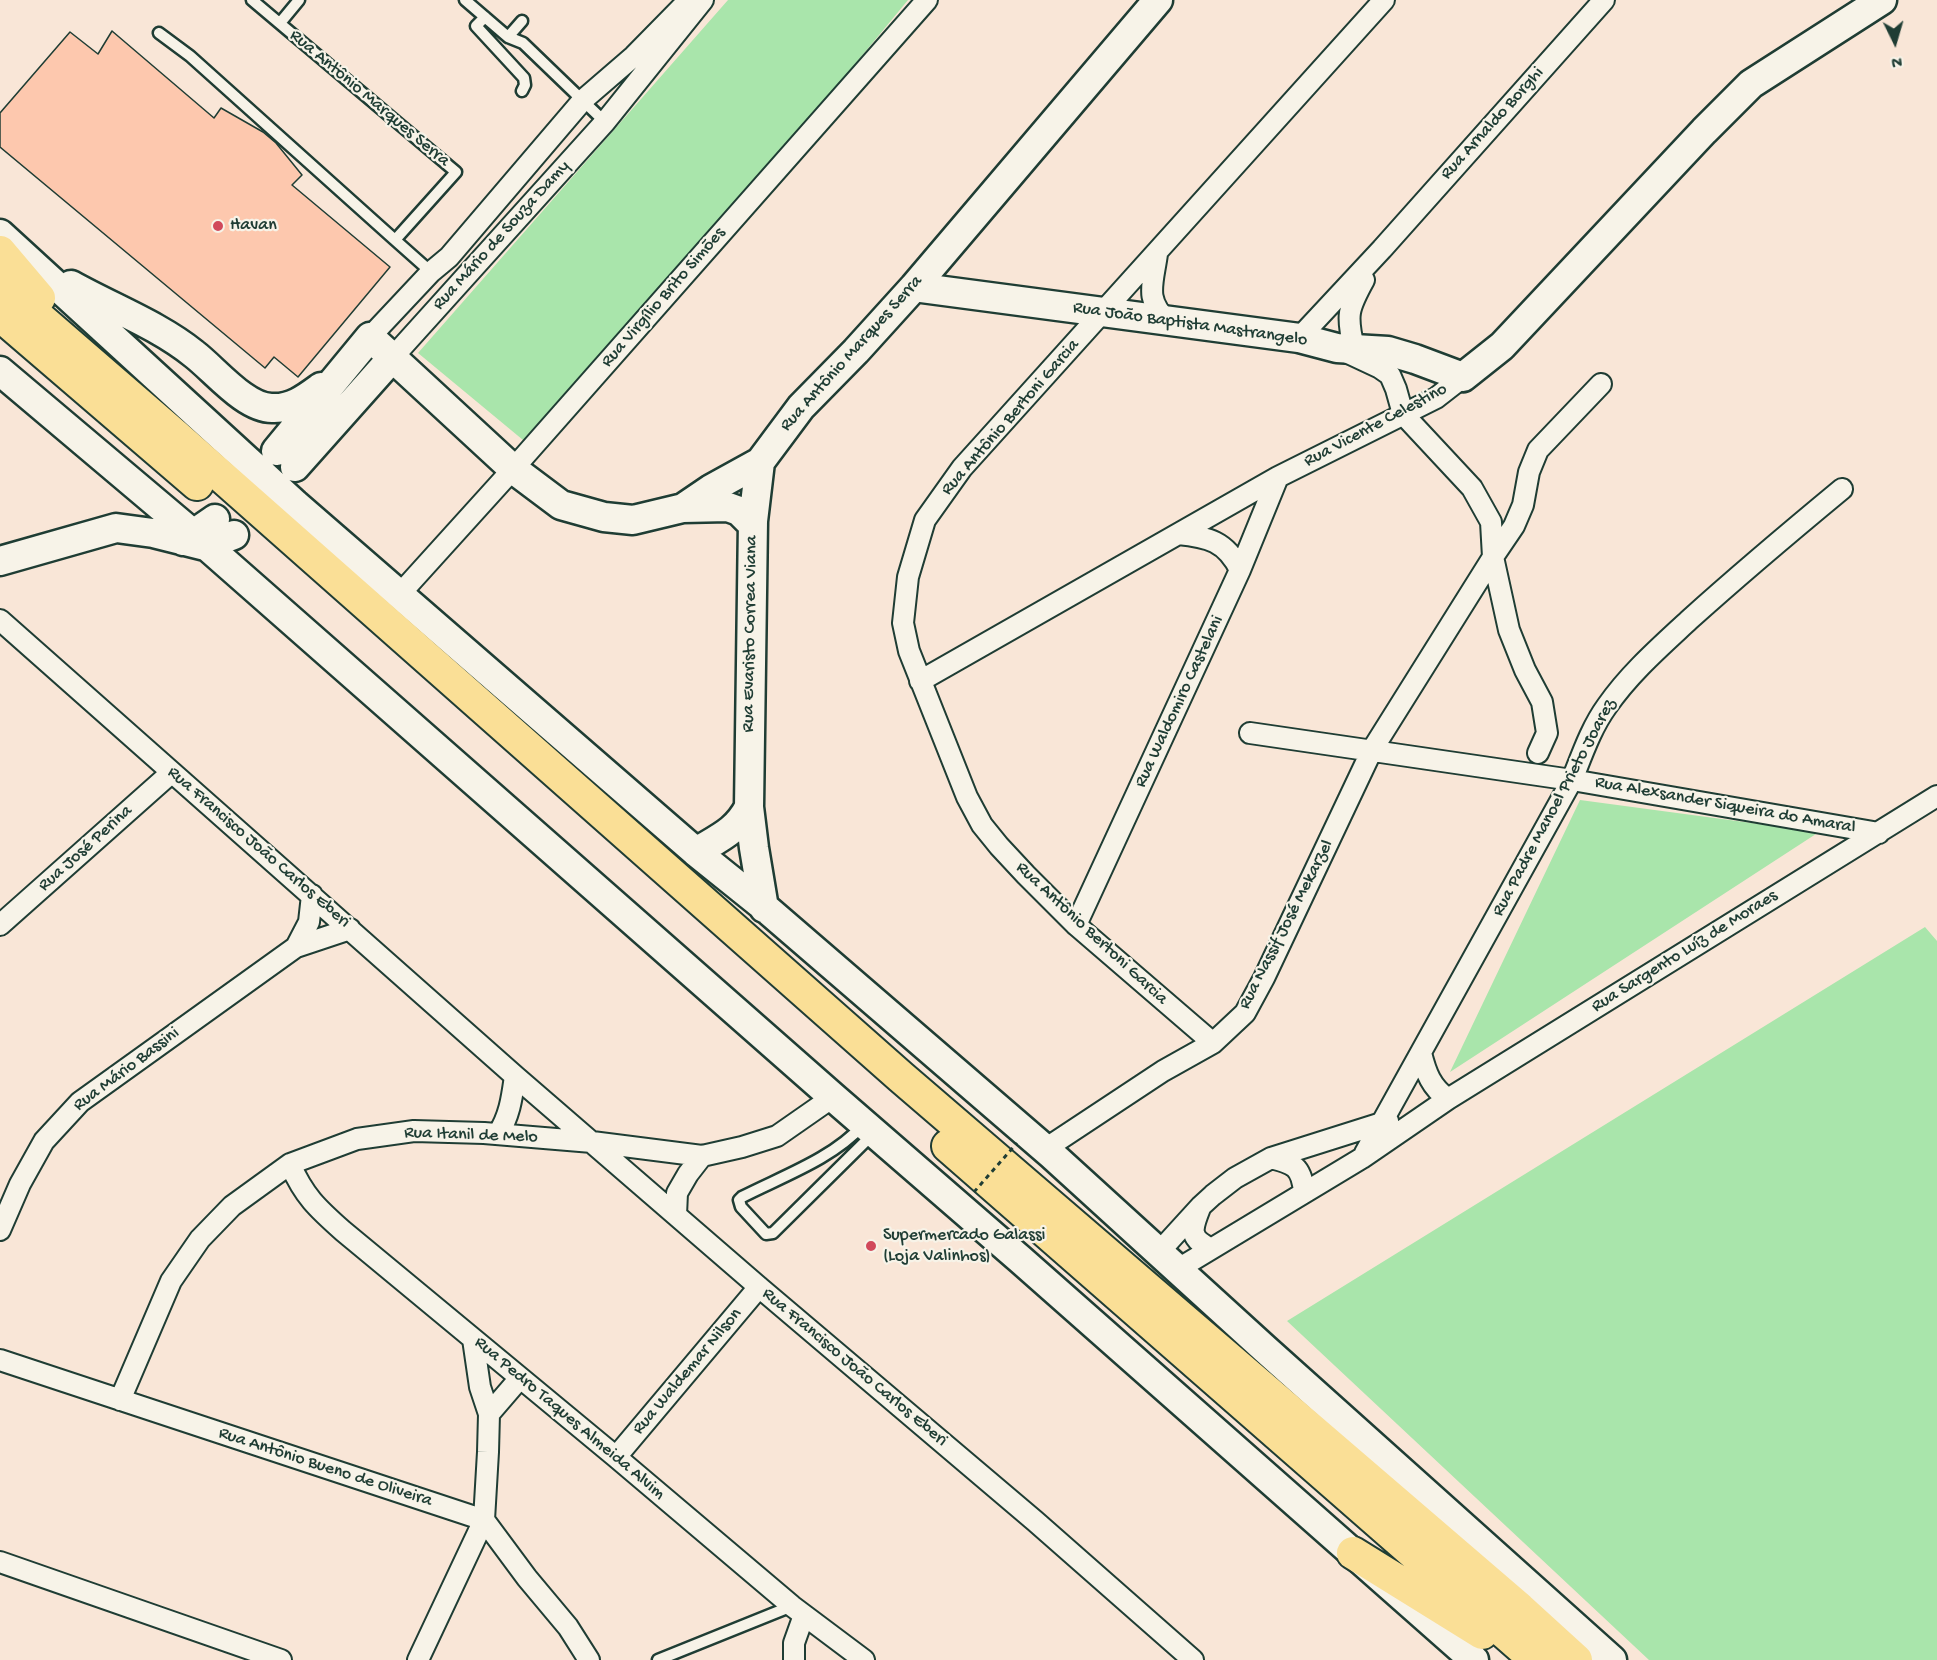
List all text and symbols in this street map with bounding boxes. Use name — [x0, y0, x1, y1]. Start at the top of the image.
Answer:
north arrow — [1865, 12, 1925, 72]
street label: Rua Antônio Marques Serra — [284, 26, 454, 172]
text: N — [1891, 51, 1903, 70]
street label: Rua Arnaldo Borghi — [1437, 63, 1549, 185]
street label: Rua Mário de Souza Damy — [429, 157, 575, 315]
place label: Havan — [230, 215, 277, 237]
marker: Havan — [211, 219, 225, 233]
street label: Rua Virgílio Brito Simões — [597, 223, 731, 373]
street label: Rua Antônio Marques Serra — [776, 271, 928, 437]
street label: Rua João Baptista Mastrangelo — [1071, 298, 1309, 352]
street label: Rua Antônio Bertoni Garcia — [937, 335, 1085, 501]
street label: Rua Vicente Celestino — [1301, 379, 1451, 473]
street label: Rua Evaristo Correa Viana — [738, 535, 764, 733]
street label: Rua Waldomiro Castelani — [1131, 613, 1229, 791]
street label: Rua Padre Manoel Prieto Joarez — [1488, 696, 1622, 920]
street label: Rua Francisco João Carlos Eberi — [162, 763, 354, 933]
street label: Rua Alexsander Siqueira do Amaral — [1593, 772, 1857, 840]
street label: Rua José Perina — [34, 801, 138, 897]
street label: Rua Nassif José Mekarzel — [1235, 837, 1339, 1013]
street label: Rua Antônio Bertoni Garcia — [1010, 858, 1172, 1010]
street label: Rua Sargento Luíz de Moraes — [1588, 886, 1782, 1018]
street label: Rua Mário Bassini — [70, 1023, 184, 1117]
street label: Rua Itanil de Melo — [404, 1123, 538, 1149]
place label: Supermercado Galassi (Loja Valinhos) — [883, 1225, 1045, 1268]
marker: Supermercado Galassi (Loja Valinhos) — [864, 1239, 878, 1253]
street label: Rua Francisco João Carlos Eberi — [757, 1284, 951, 1452]
street label: Rua Waldemar Nilson — [629, 1304, 747, 1440]
street label: Rua Pedro Taques Almeida Alvim — [469, 1333, 669, 1505]
street label: Rua Antônio Bueno de Oliveira — [215, 1423, 435, 1513]

